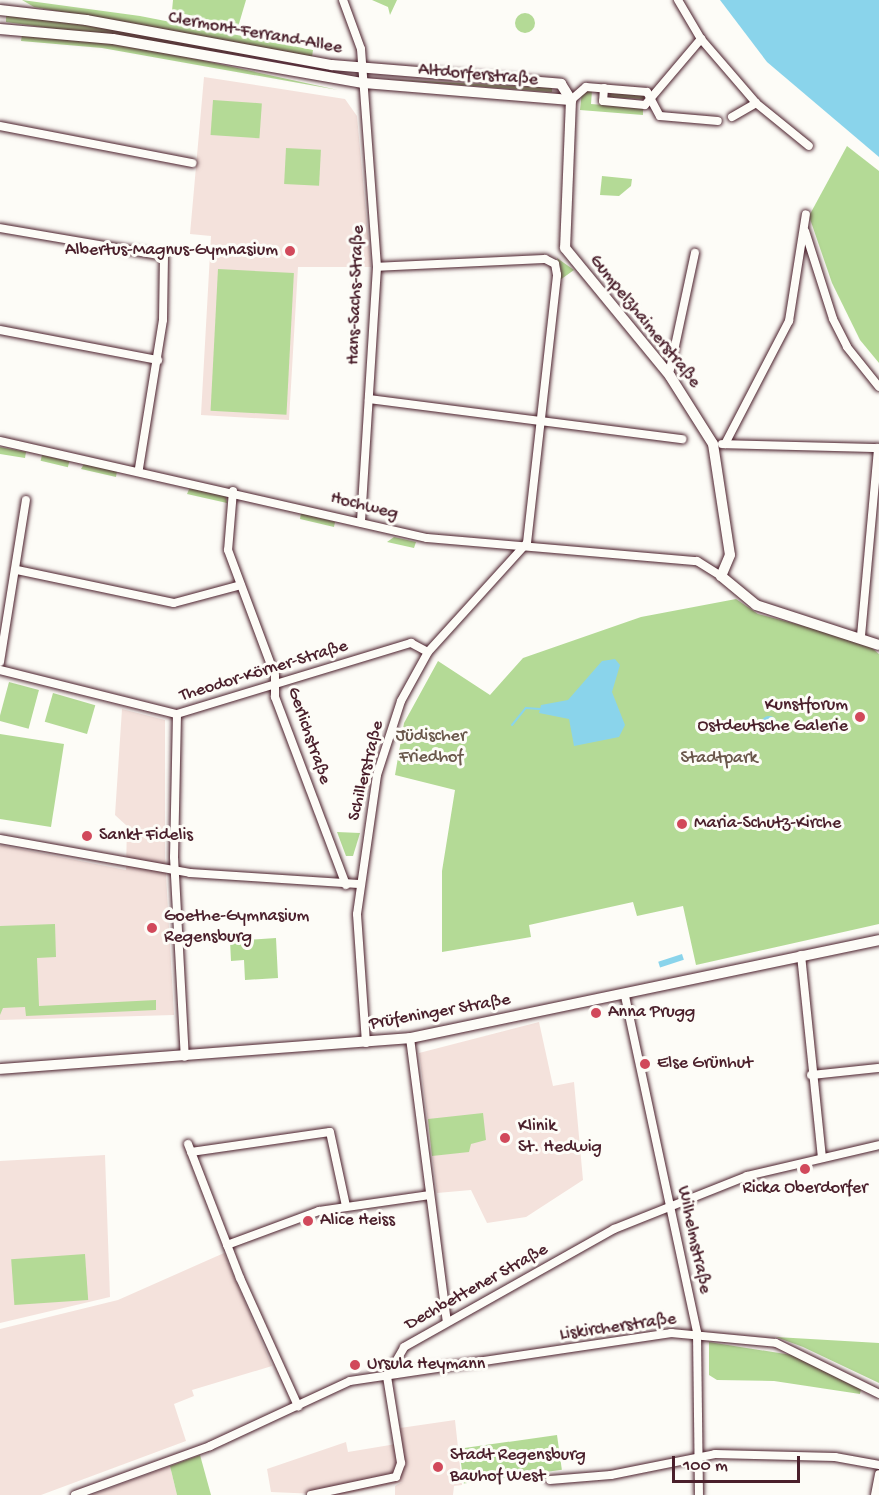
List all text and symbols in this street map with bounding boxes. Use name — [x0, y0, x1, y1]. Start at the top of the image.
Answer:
street label: Clermont-Ferrand-Allee — [166, 8, 344, 60]
street label: Altdorferstraße — [417, 60, 539, 92]
street label: Hans-Sachs-Straße — [344, 225, 370, 365]
place label: Albertus-Magnus-Gymnasium — [65, 240, 278, 262]
marker: Albertus-Magnus-Gymnasium — [283, 244, 297, 258]
street label: Gumpelzhaimerstraße — [584, 251, 704, 393]
street label: Hochweg — [328, 488, 400, 526]
street label: Theodor-Körner-Straße — [177, 636, 351, 708]
street label: Gerlichstraße — [281, 685, 335, 787]
place label: Kunstforum Ostdeutsche Galerie — [697, 696, 848, 738]
marker: Kunstforum Ostdeutsche Galerie — [853, 710, 867, 724]
street label: Schillerstraße — [344, 719, 390, 823]
park label: Jüdischer Friedhof — [396, 727, 466, 770]
park label: Stadtpark — [681, 748, 757, 770]
place label: Maria-Schutz-Kirche — [694, 813, 841, 835]
marker: Maria-Schutz-Kirche — [675, 817, 689, 831]
place label: Sankt Fidelis — [99, 825, 193, 847]
marker: Sankt Fidelis — [80, 829, 94, 843]
place label: Goethe-Gymnasium Regensburg — [164, 907, 309, 950]
marker: Goethe-Gymnasium Regensburg — [145, 921, 159, 935]
street label: Prüfeninger Straße — [368, 990, 512, 1036]
place label: Anna Prugg — [608, 1002, 695, 1024]
marker: Anna Prugg — [589, 1006, 603, 1020]
place label: Else Grünhut — [657, 1053, 753, 1075]
marker: Else Grünhut — [638, 1057, 652, 1071]
place label: Klinik St. Hedwig — [518, 1117, 602, 1160]
marker: Klinik St. Hedwig — [496, 1129, 514, 1147]
marker: Ricka Oberdorfer — [798, 1162, 812, 1176]
place label: Ricka Oberdorfer — [742, 1178, 868, 1200]
street label: Wilhelmstraße — [671, 1184, 715, 1296]
place label: Alice Heiss — [320, 1210, 395, 1232]
marker: Alice Heiss — [301, 1214, 315, 1228]
street label: Dechbettener Straße — [402, 1240, 552, 1336]
street label: Liskircherstraße — [558, 1309, 678, 1347]
place label: Ursula Heymann — [367, 1354, 485, 1376]
marker: Ursula Heymann — [348, 1358, 362, 1372]
scale bar — [675, 1444, 802, 1482]
place label: Stadt Regensburg Bauhof West — [450, 1446, 586, 1488]
text: 100 m — [683, 1456, 728, 1477]
marker: Stadt Regensburg Bauhof West — [431, 1460, 445, 1474]

